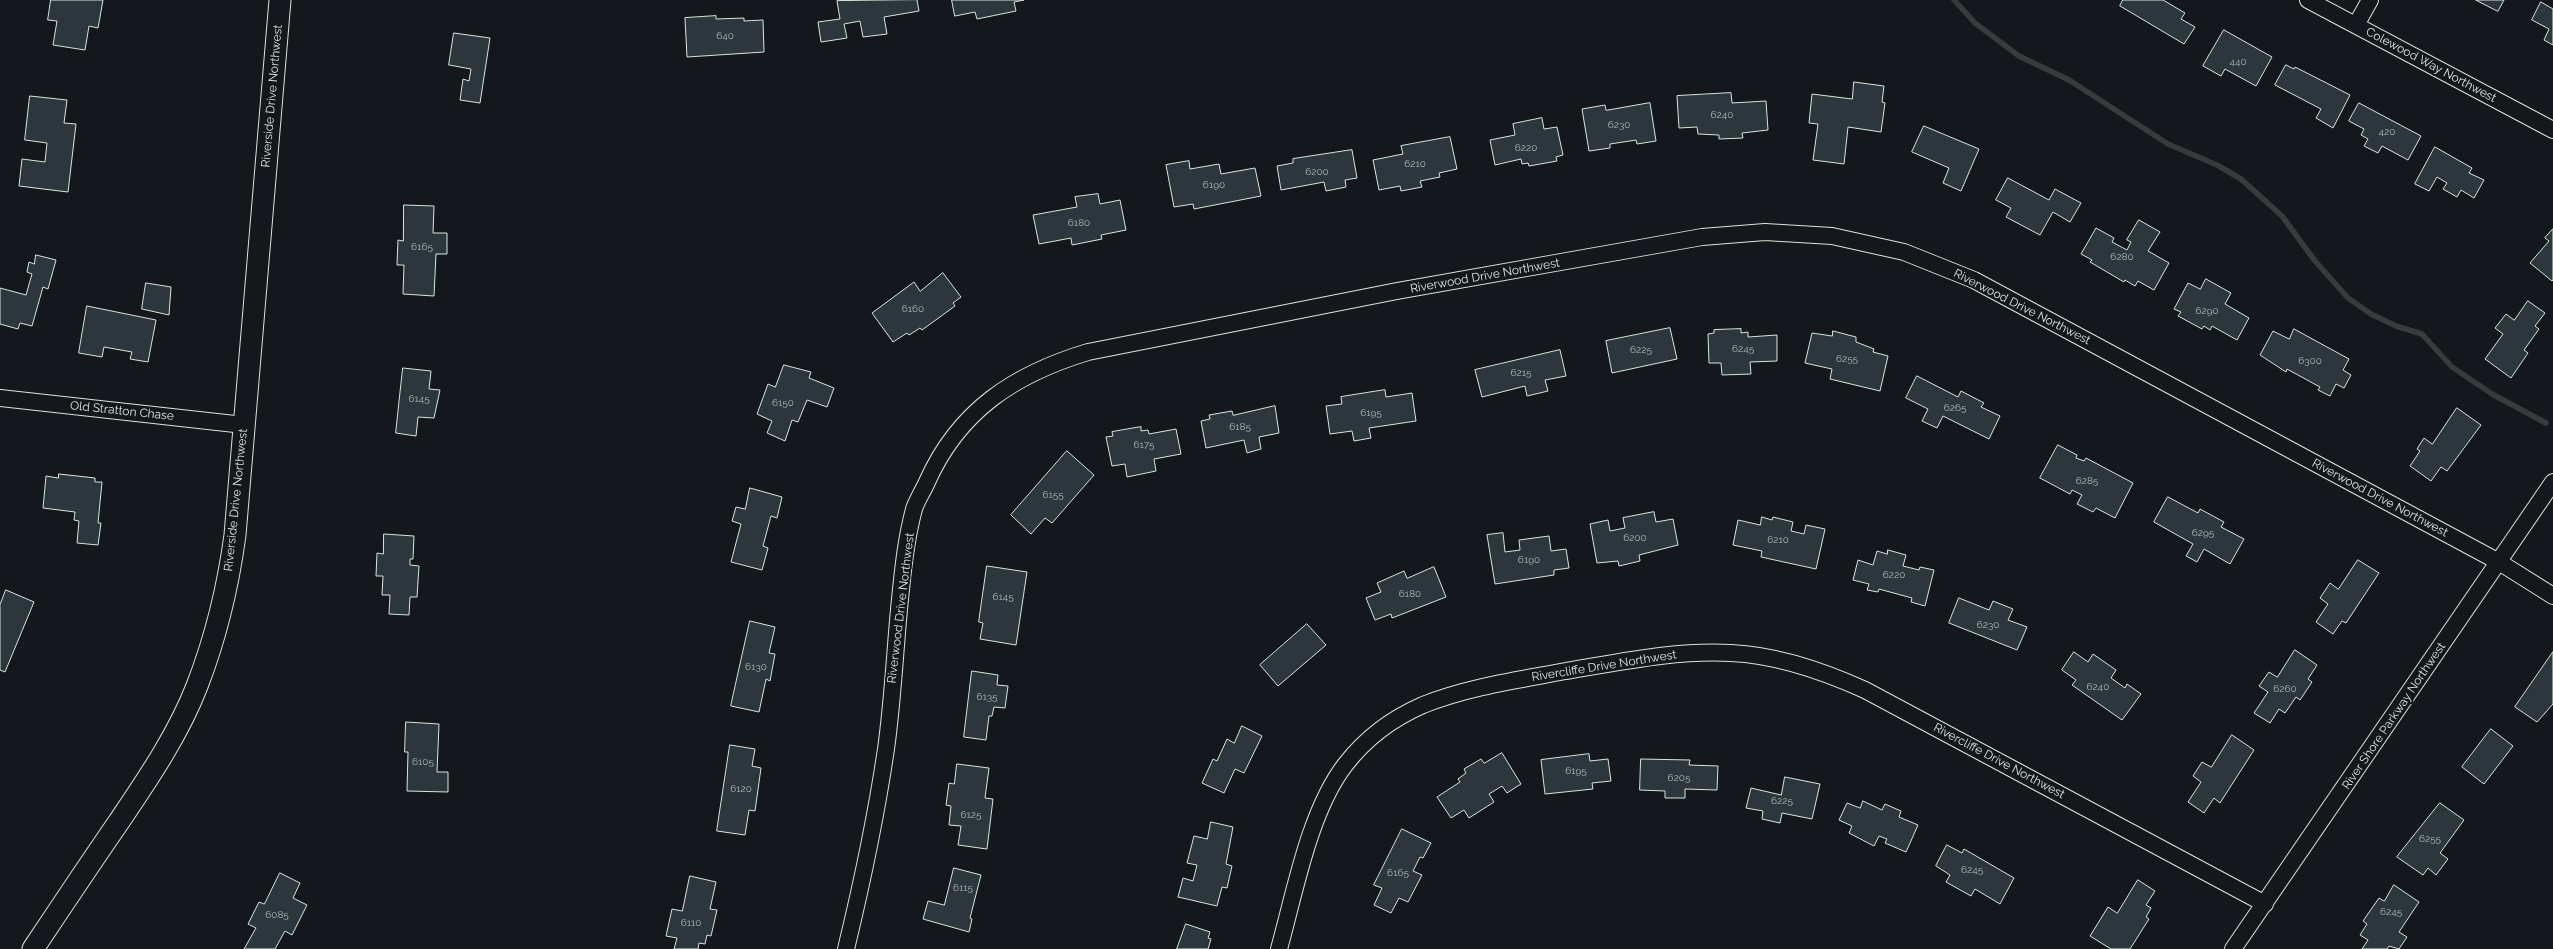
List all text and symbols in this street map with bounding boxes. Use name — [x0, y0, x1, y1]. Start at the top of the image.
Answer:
street label: Riverside Drive Northwest — [259, 24, 285, 168]
street label: Colewood Way Northwest — [2363, 24, 2499, 106]
house number: 640 — [716, 30, 734, 42]
house number: 440 — [2229, 56, 2247, 68]
house number: 6240 — [1711, 109, 1733, 121]
house number: 6230 — [1608, 119, 1630, 131]
house number: 420 — [2379, 126, 2395, 138]
house number: 6220 — [1515, 142, 1537, 154]
house number: 6210 — [1404, 158, 1426, 170]
house number: 6200 — [1305, 166, 1329, 178]
house number: 6190 — [1203, 179, 1225, 191]
house number: 6180 — [1068, 217, 1090, 229]
house number: 6165 — [411, 241, 433, 253]
house number: 6280 — [2110, 251, 2134, 263]
street label: Riverwood Drive Northwest — [1409, 256, 1561, 296]
street label: Riverwood Drive Northwest — [1951, 266, 2093, 348]
house number: 6160 — [902, 303, 924, 315]
house number: 6290 — [2195, 305, 2219, 317]
house number: 6245 — [1732, 343, 1754, 355]
house number: 6225 — [1630, 344, 1652, 356]
house number: 6255 — [1836, 353, 1858, 365]
house number: 6300 — [2298, 355, 2322, 367]
house number: 6215 — [1511, 367, 1531, 379]
house number: 6145 — [408, 393, 430, 405]
house number: 6150 — [772, 397, 794, 409]
street label: Old Stratton Chase — [69, 398, 175, 424]
house number: 6265 — [1944, 402, 1966, 414]
house number: 6195 — [1360, 407, 1382, 419]
house number: 6185 — [1229, 421, 1251, 433]
street label: Riverside Drive Northwest — [221, 428, 251, 572]
house number: 6175 — [1134, 439, 1154, 451]
street label: Riverwood Drive Northwest — [2310, 456, 2450, 540]
house number: 6285 — [2076, 475, 2098, 487]
house number: 6155 — [1042, 489, 1064, 501]
house number: 6295 — [2192, 527, 2214, 539]
street label: Riverwood Drive Northwest — [885, 532, 917, 684]
house number: 6200 — [1623, 532, 1647, 544]
house number: 6210 — [1767, 534, 1789, 546]
house number: 6190 — [1518, 554, 1540, 566]
house number: 6220 — [1883, 569, 1905, 581]
house number: 6180 — [1399, 588, 1421, 600]
house number: 6145 — [992, 591, 1014, 603]
house number: 6230 — [1977, 619, 1999, 631]
street label: River Shore Parkway Northwest — [2339, 640, 2449, 792]
street label: Rivercliffe Drive Northwest — [1531, 647, 1677, 685]
house number: 6130 — [745, 661, 767, 673]
house number: 6240 — [2087, 681, 2109, 693]
house number: 6260 — [2273, 683, 2297, 695]
house number: 6135 — [976, 691, 998, 703]
street label: Rivercliffe Drive Northwest — [1931, 720, 2067, 802]
house number: 6105 — [412, 756, 434, 768]
house number: 6195 — [1565, 765, 1587, 777]
house number: 6205 — [1668, 772, 1690, 784]
house number: 6120 — [730, 783, 752, 795]
house number: 6225 — [1771, 795, 1793, 807]
house number: 6125 — [961, 809, 981, 821]
house number: 6255 — [2419, 833, 2441, 845]
house number: 6245 — [1961, 864, 1983, 876]
house number: 6165 — [1387, 867, 1409, 879]
house number: 6115 — [953, 882, 973, 894]
house number: 6245 — [2380, 906, 2402, 918]
house number: 6085 — [265, 909, 289, 921]
house number: 6110 — [681, 917, 701, 929]

